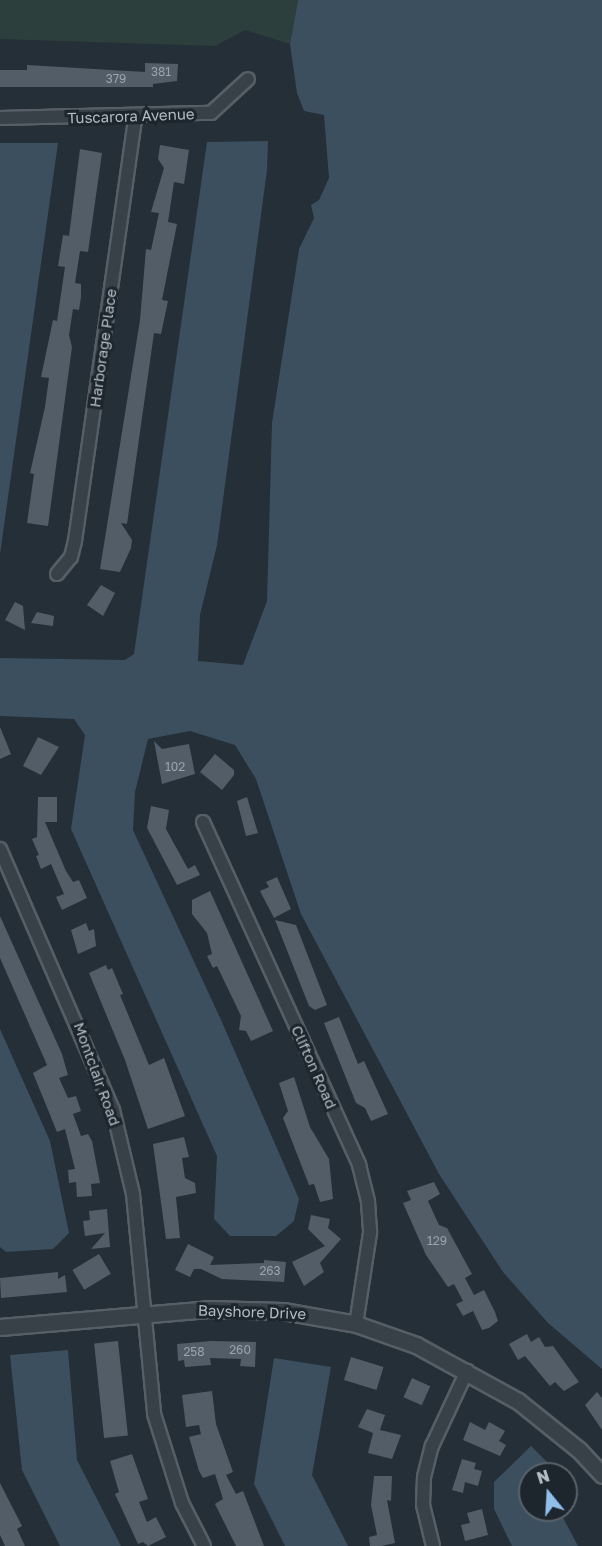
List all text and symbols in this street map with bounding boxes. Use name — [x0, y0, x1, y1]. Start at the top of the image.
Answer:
house number: 381 — [151, 65, 171, 79]
house number: 379 — [106, 72, 126, 86]
street label: Tuscarora Avenue — [67, 105, 195, 127]
street label: Harborage Place — [86, 287, 120, 409]
house number: 102 — [165, 760, 185, 774]
street label: Montclair Road — [70, 1020, 124, 1128]
street label: Clifton Road — [288, 1023, 340, 1111]
house number: 129 — [427, 1234, 447, 1248]
house number: 263 — [259, 1264, 281, 1278]
street label: Bayshore Drive — [198, 1301, 306, 1323]
house number: 260 — [229, 1343, 251, 1357]
house number: 258 — [183, 1345, 205, 1359]
north arrow — [518, 1462, 578, 1522]
text: N — [534, 1465, 552, 1488]

